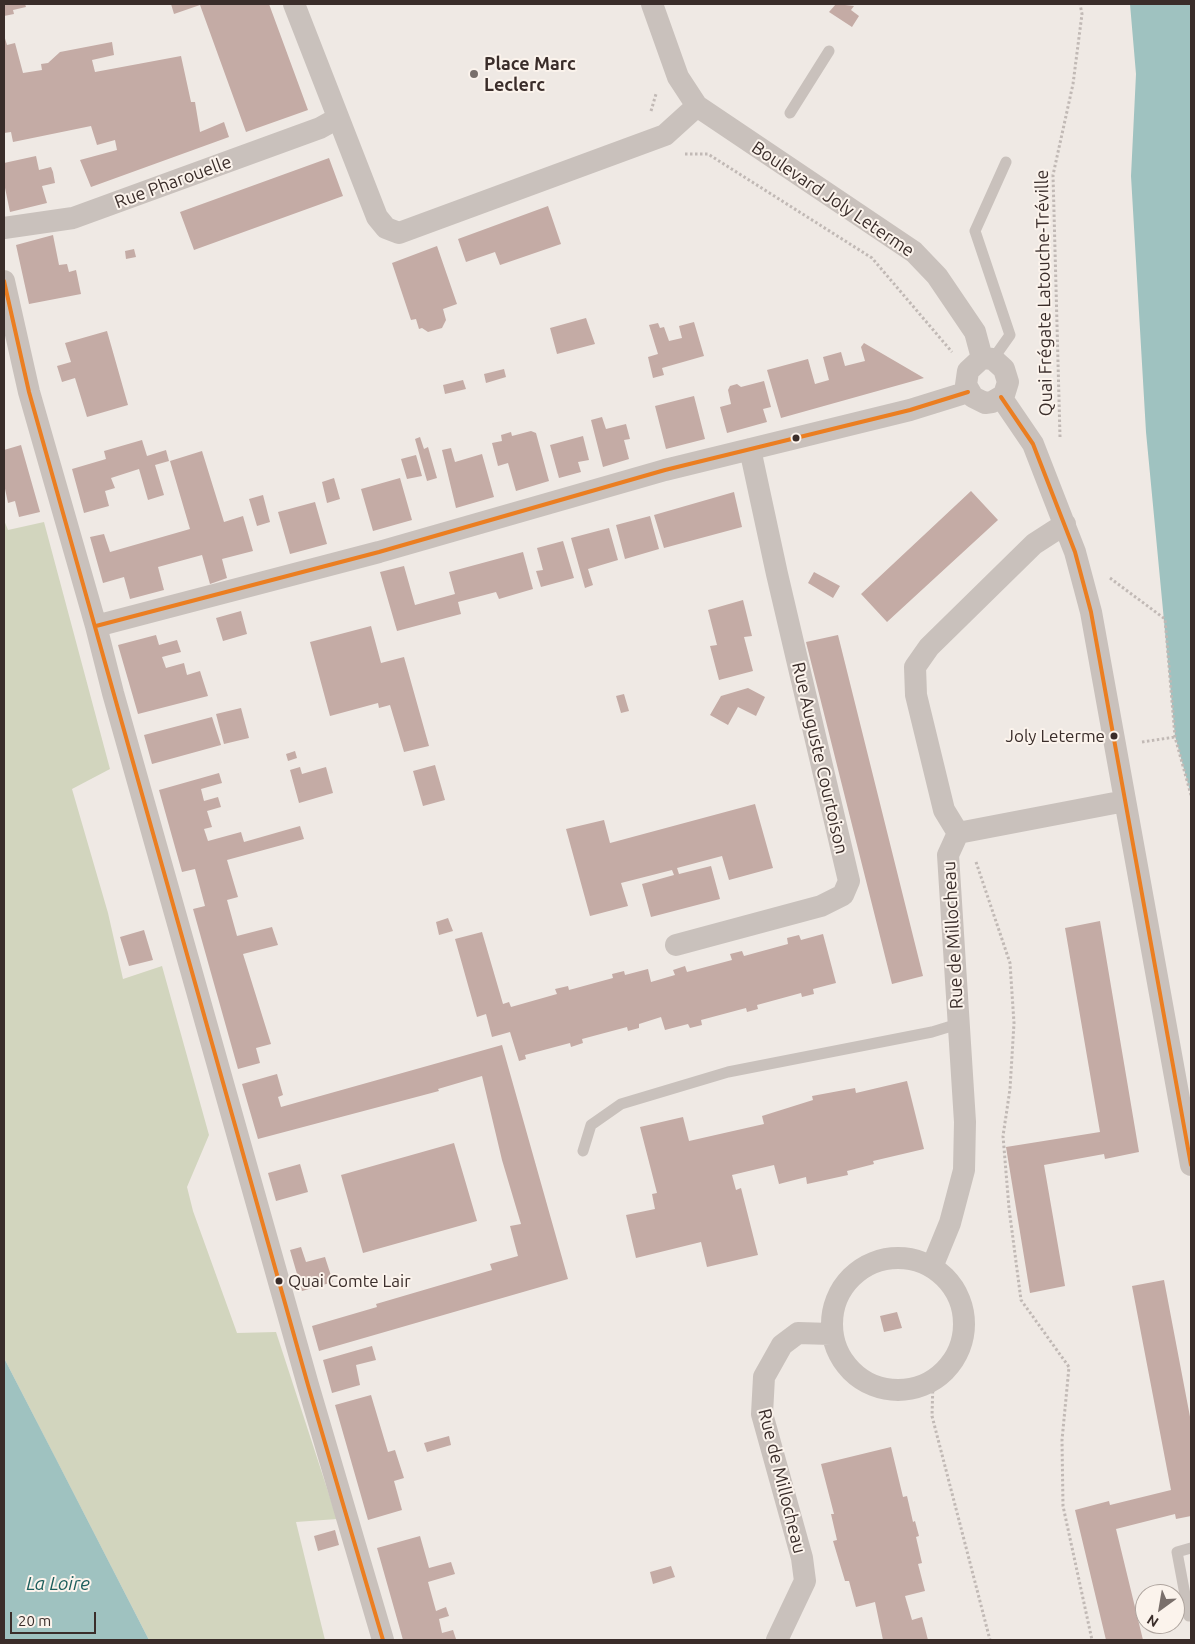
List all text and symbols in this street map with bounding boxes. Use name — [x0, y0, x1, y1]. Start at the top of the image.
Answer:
place label: Place Marc Leclerc — [484, 53, 576, 96]
marker: Place Marc Leclerc — [468, 68, 480, 80]
street label: Boulevard Joly Leterme — [748, 136, 918, 262]
street label: Rue Pharouelle — [112, 151, 234, 213]
street label: Quai Frégate Latouche-Tréville — [1031, 170, 1057, 416]
unlabelled marker — [791, 433, 801, 443]
street label: Rue Auguste Courtoison — [787, 660, 853, 856]
place label: Joly Leterme — [1006, 726, 1105, 746]
marker: Joly Leterme — [1109, 731, 1119, 741]
street label: Rue de Millocheau — [938, 860, 968, 1010]
place label: Quai Comte Lair — [288, 1271, 411, 1291]
marker: Quai Comte Lair — [274, 1276, 284, 1286]
street label: Rue de Millocheau — [754, 1406, 810, 1556]
water label: La Loire — [26, 1573, 90, 1595]
north arrow — [1135, 1584, 1185, 1634]
scale bar — [12, 1602, 99, 1634]
text: N — [1144, 1611, 1161, 1630]
text: 20 m — [18, 1612, 51, 1629]

